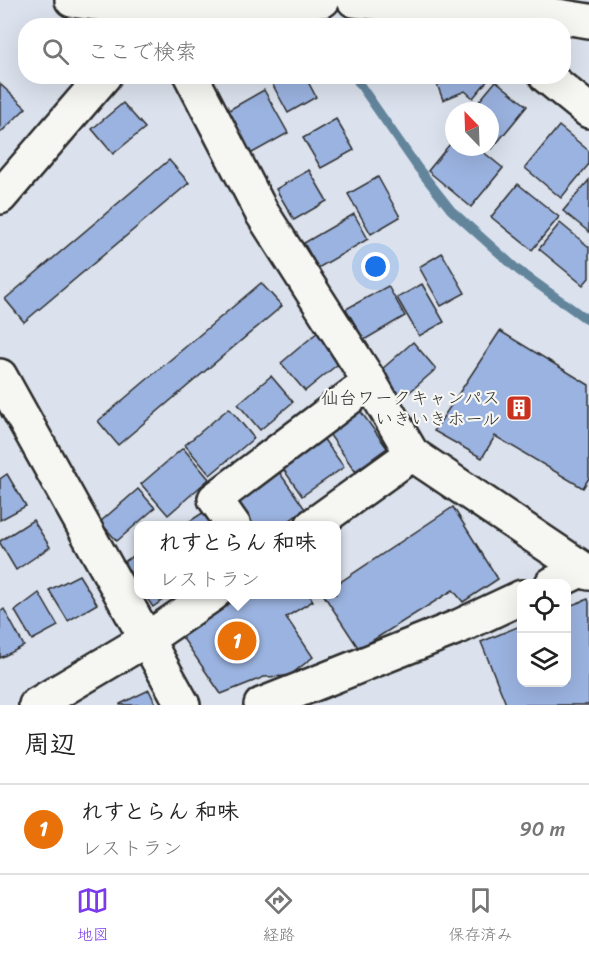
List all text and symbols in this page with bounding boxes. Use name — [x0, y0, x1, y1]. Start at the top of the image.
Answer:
search box — [18, 18, 571, 84]
text: ここで検索 — [87, 32, 197, 71]
icon: search — [39, 35, 72, 68]
north arrow — [445, 102, 499, 156]
your location — [361, 252, 390, 281]
place label: 仙台ワークキャンパス いきいきホール — [321, 382, 500, 435]
building icon: 仙台ワークキャンパス いきいきホール — [504, 393, 534, 423]
popup — [134, 521, 341, 599]
text: れすとらん 和味 — [159, 523, 316, 562]
text: レストラン — [159, 562, 260, 597]
map controls — [517, 579, 571, 687]
button: locate — [517, 579, 571, 633]
pin: 1 — [218, 618, 256, 664]
button: layers — [517, 633, 571, 687]
text: 周辺 — [24, 721, 76, 767]
text: れすとらん 和味 — [81, 792, 239, 831]
text: 1 — [39, 812, 48, 847]
text: 90 m — [520, 812, 565, 847]
text: レストラン — [81, 831, 183, 866]
tab: 地図 — [76, 884, 109, 949]
tab: 経路 — [262, 884, 295, 949]
tab: 保存済み — [448, 884, 512, 949]

